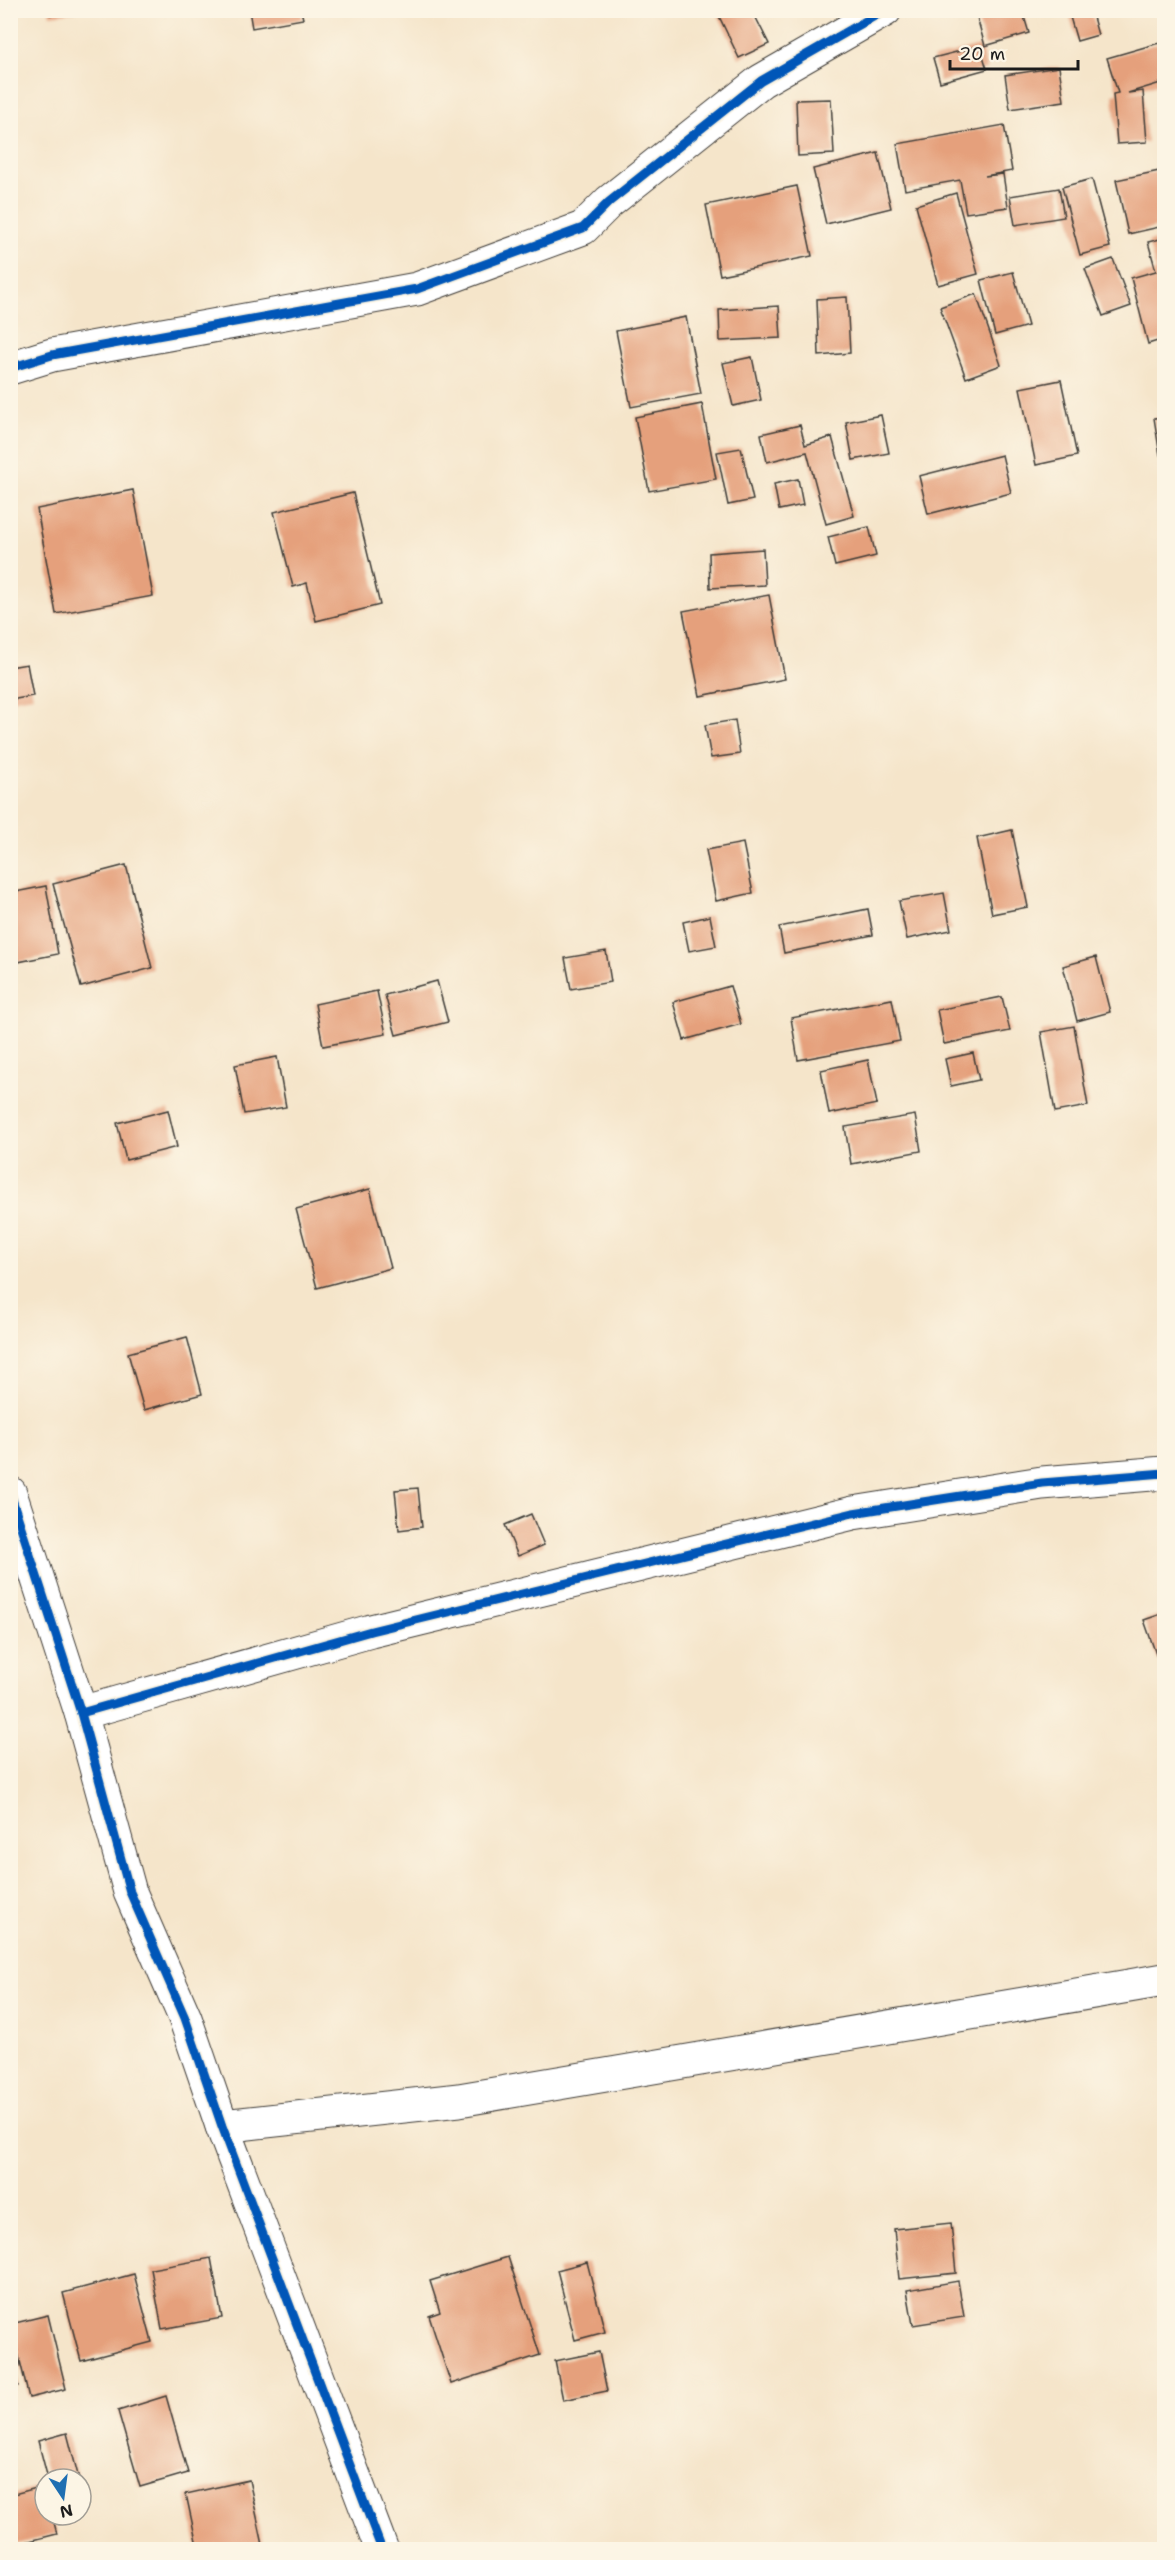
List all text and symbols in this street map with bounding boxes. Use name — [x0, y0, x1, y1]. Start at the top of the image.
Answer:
scale bar — [950, 33, 1078, 71]
text: 20 m — [959, 42, 1005, 66]
north arrow — [33, 2467, 93, 2527]
text: N — [58, 2499, 75, 2523]

